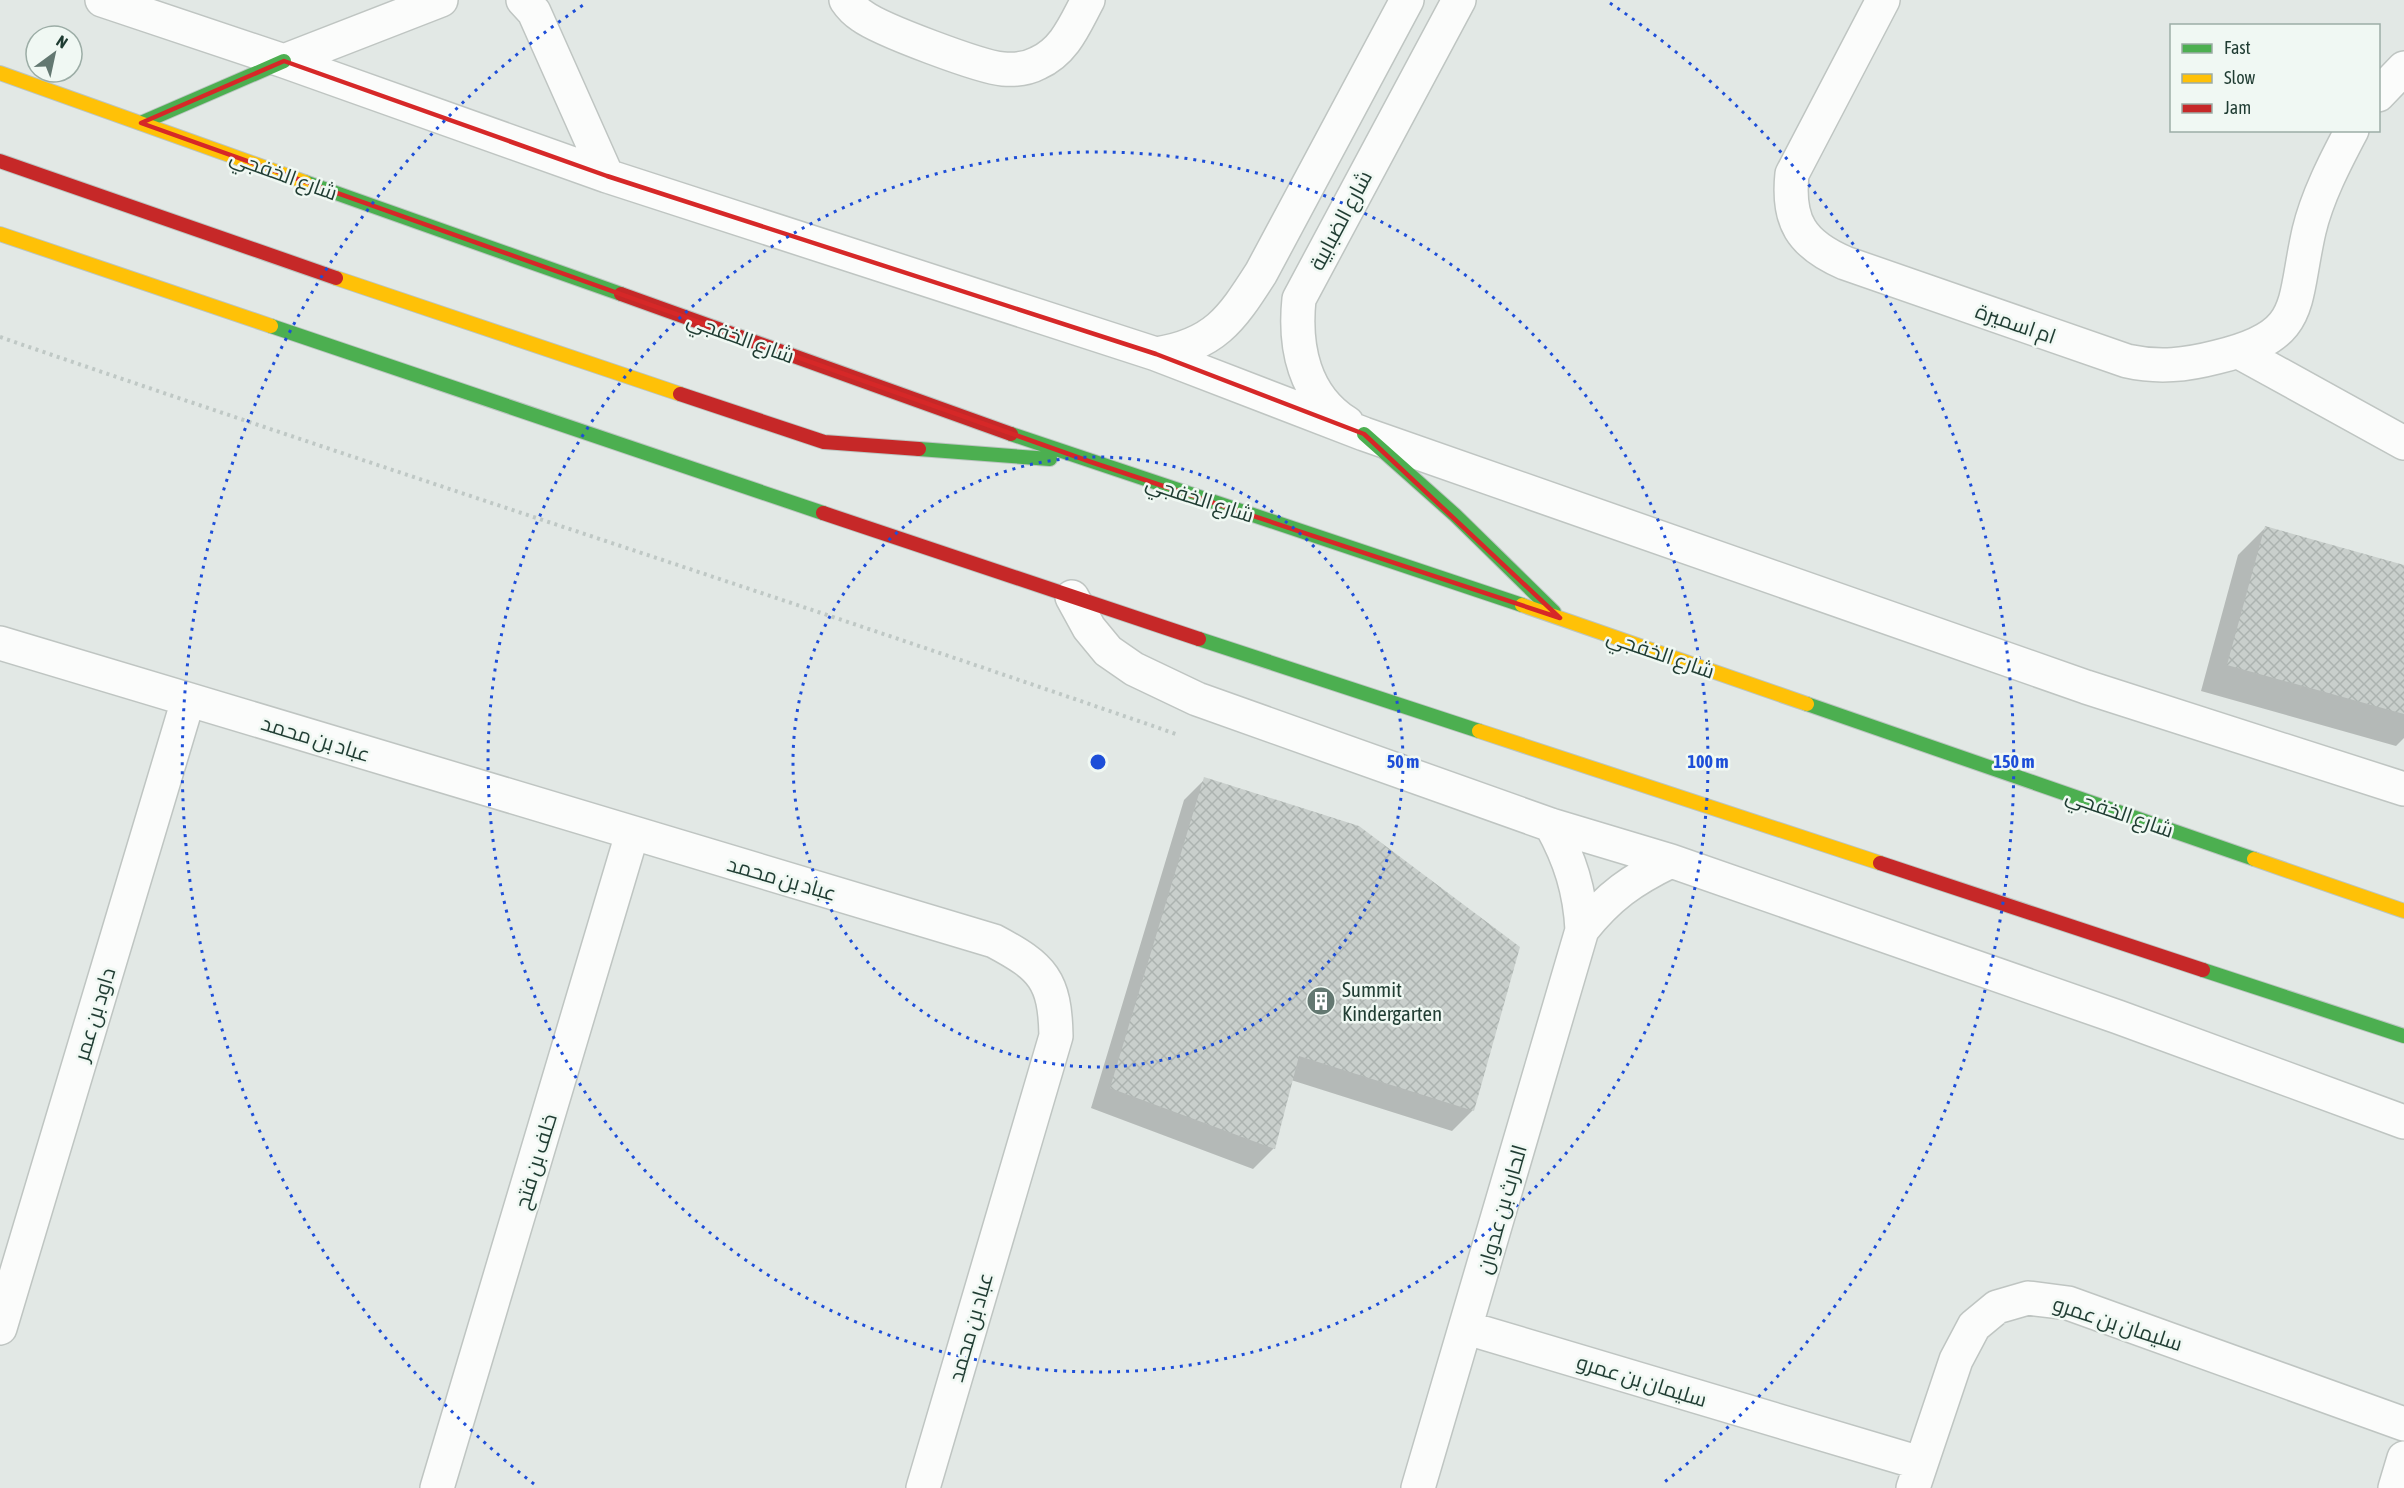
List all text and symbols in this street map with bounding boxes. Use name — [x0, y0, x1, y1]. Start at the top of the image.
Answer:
north arrow — [24, 24, 84, 84]
legend — [2170, 24, 2380, 132]
text: N — [53, 31, 71, 52]
text: Fast — [2224, 37, 2251, 58]
text: Slow — [2224, 67, 2255, 88]
text: Jam — [2224, 97, 2251, 118]
street label: شارع الخفجي — [225, 144, 341, 209]
street label: شارع الضبابية — [1304, 166, 1379, 275]
street label: ام اسميرة — [1972, 298, 2059, 351]
street label: شارع الخفجي — [682, 307, 798, 372]
street label: شارع الخفجي — [1141, 469, 1257, 532]
street label: شارع الخفجي — [1602, 623, 1718, 687]
street label: عباد بن محمد — [258, 710, 373, 768]
text: 50 m — [1387, 751, 1419, 772]
text: 100 m — [1688, 751, 1728, 772]
text: 150 m — [1994, 751, 2034, 772]
centre of rings — [1088, 752, 1108, 772]
street label: شارع الخفجي — [2061, 782, 2177, 846]
street label: عباد بن محمد — [724, 851, 839, 907]
street label: داود بن عمر — [68, 964, 121, 1065]
place label: Summit Kindergarten — [1342, 977, 1442, 1025]
building icon: Summit Kindergarten — [1305, 985, 1337, 1017]
street label: خلف بن فتح — [509, 1110, 564, 1212]
street label: الحارث بن عدوان — [1471, 1142, 1533, 1277]
street label: عباد بن محمد — [943, 1270, 999, 1385]
street label: سليمان بن عمرو — [2050, 1291, 2186, 1357]
street label: سليمان بن عمرو — [1573, 1349, 1710, 1413]

